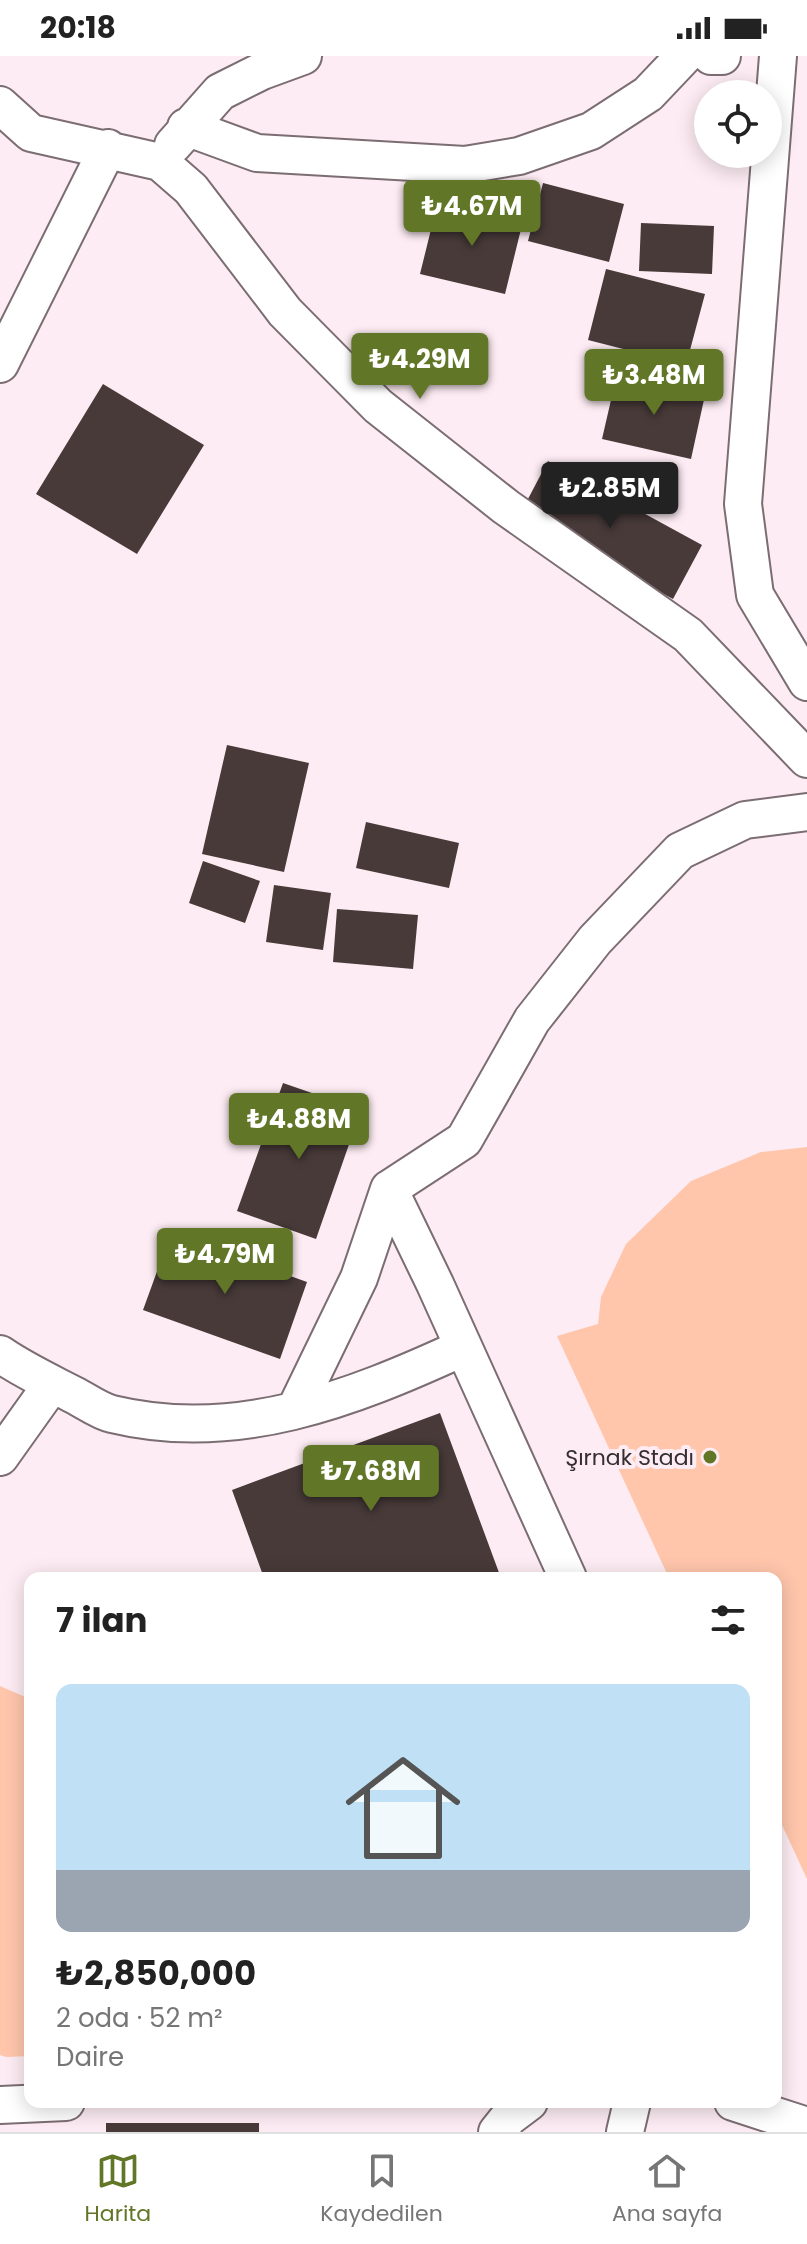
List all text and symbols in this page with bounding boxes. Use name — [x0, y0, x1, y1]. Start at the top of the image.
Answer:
text: 20:18 — [40, 6, 116, 49]
map controls — [694, 80, 782, 168]
button: locate — [694, 80, 782, 168]
pin: ₺4.67M — [407, 180, 537, 248]
text: ₺4.67M — [422, 188, 522, 224]
pin: ₺4.29M — [355, 333, 485, 401]
text: ₺4.29M — [369, 341, 471, 377]
pin: ₺3.48M — [589, 349, 719, 417]
text: ₺3.48M — [602, 357, 706, 393]
pin: ₺2.85M — [545, 462, 675, 530]
text: ₺2.85M — [559, 470, 661, 506]
pin: ₺4.88M — [234, 1093, 364, 1161]
text: ₺4.88M — [247, 1101, 351, 1137]
pin: ₺4.79M — [160, 1228, 290, 1296]
text: ₺4.79M — [175, 1236, 275, 1272]
place label: Şırnak Stadı — [565, 1442, 694, 1473]
pin: ₺7.68M — [306, 1445, 436, 1513]
marker: Şırnak Stadı — [701, 1448, 719, 1466]
text: ₺7.68M — [321, 1453, 421, 1489]
text: 7 ilan — [56, 1596, 147, 1644]
icon: filters — [706, 1598, 750, 1642]
icon: home — [331, 1736, 475, 1880]
text: ₺2,850,000 — [56, 1949, 256, 1997]
text: 2 oda · 52 m² — [56, 2000, 223, 2036]
text: Daire — [56, 2039, 124, 2075]
tab: Harita — [85, 2149, 151, 2230]
tab: Kaydedilen — [320, 2149, 443, 2230]
tab: Ana sayfa — [612, 2149, 722, 2230]

